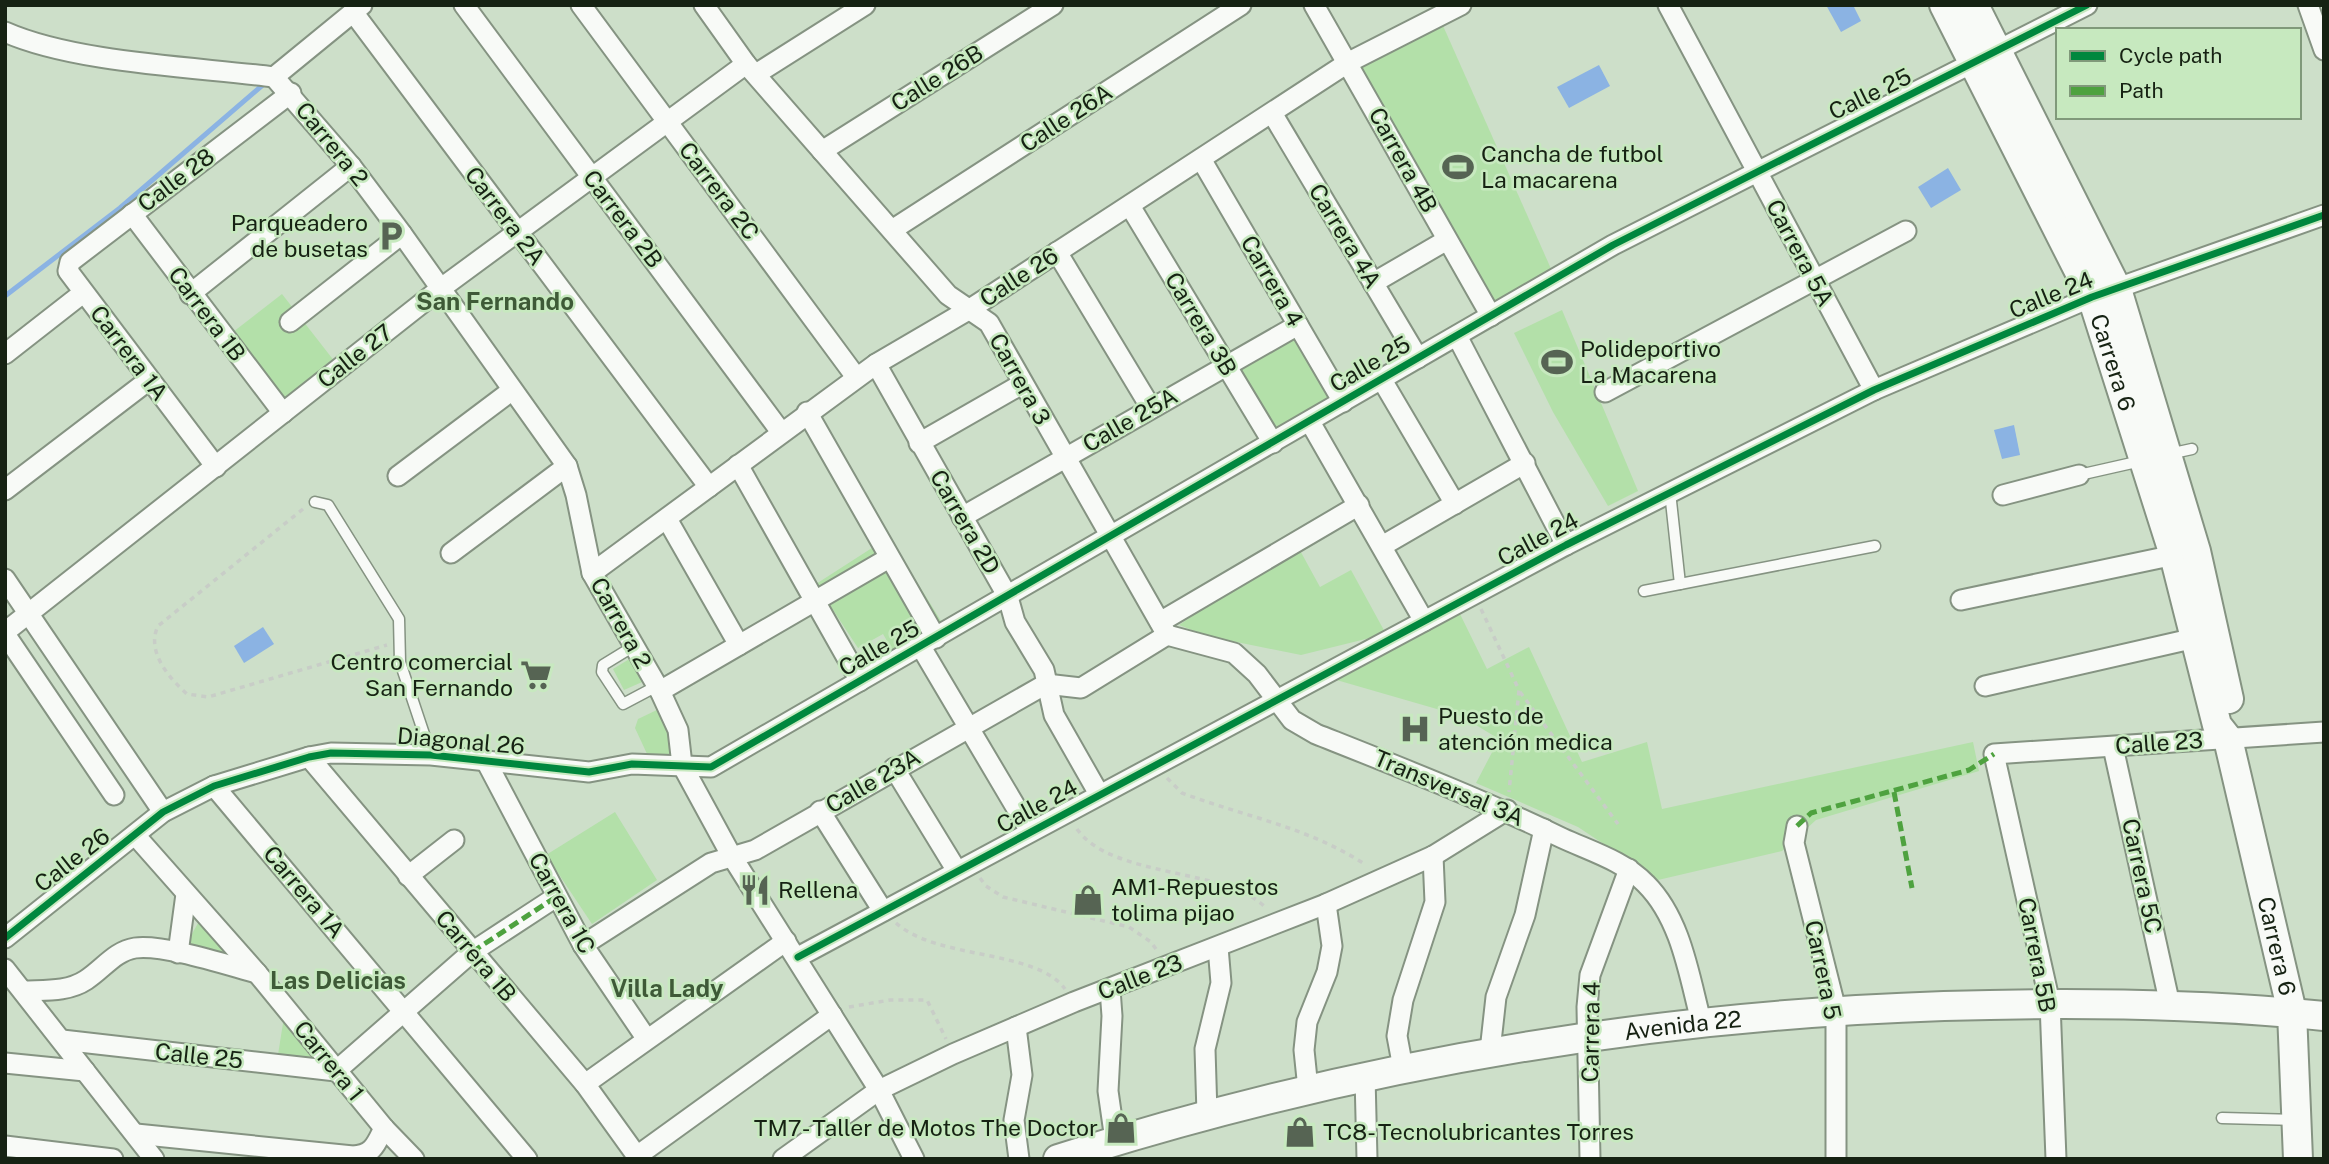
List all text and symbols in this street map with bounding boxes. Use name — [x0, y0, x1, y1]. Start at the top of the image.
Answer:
legend — [2056, 28, 2301, 119]
street label: Calle 26B — [886, 39, 988, 116]
text: Cycle path — [2119, 43, 2222, 68]
street label: Calle 25 — [1824, 62, 1915, 125]
street label: Calle 26A — [1015, 78, 1117, 157]
text: Path — [2119, 78, 2164, 103]
street label: Carrera 2 — [290, 96, 374, 191]
street label: Carrera 4B — [1364, 102, 1443, 217]
street label: Carrera 2C — [674, 136, 765, 245]
place label: Cancha de futbol La macarena — [1481, 140, 1664, 193]
street label: Calle 28 — [132, 142, 219, 217]
sports icon: Cancha de futbol La macarena — [1441, 150, 1475, 184]
street label: Carrera 2A — [460, 161, 551, 270]
street label: Carrera 2B — [578, 165, 669, 273]
street label: Carrera 4A — [1304, 179, 1387, 293]
street label: Carrera 5A — [1761, 195, 1840, 311]
place label: Parqueadero de busetas — [231, 209, 368, 262]
parking icon: Parqueadero de busetas — [374, 219, 408, 253]
street label: Carrera 4 — [1236, 230, 1309, 331]
street label: Calle 26 — [975, 241, 1063, 312]
street label: Carrera 1B — [163, 261, 252, 366]
street label: Calle 24 — [2005, 266, 2097, 324]
street label: Carrera 3B — [1160, 267, 1243, 380]
district label: San Fernando — [416, 287, 574, 315]
street label: Carrera 1A — [85, 300, 174, 405]
street label: Carrera 6 — [2085, 310, 2141, 414]
street label: Calle 27 — [312, 318, 397, 393]
street label: Carrera 3 — [984, 328, 1057, 429]
street label: Calle 25 — [1325, 330, 1415, 397]
place label: Polideportivo La Macarena — [1580, 335, 1721, 388]
sports icon: Polideportivo La Macarena — [1540, 345, 1574, 379]
street label: Calle 25A — [1078, 382, 1182, 457]
street label: Carrera 2D — [925, 465, 1006, 579]
street label: Calle 24 — [1493, 506, 1583, 571]
street label: Carrera 2 — [585, 573, 657, 673]
street label: Calle 25 — [834, 614, 924, 681]
place label: Centro comercial San Fernando — [331, 648, 513, 701]
supermarket icon: Centro comercial San Fernando — [519, 658, 553, 692]
place label: Puesto de atención medica — [1438, 702, 1613, 755]
hospital icon: Puesto de atención medica — [1398, 712, 1432, 746]
street label: Diagonal 26 — [396, 721, 526, 760]
street label: Calle 23 — [2114, 726, 2204, 759]
street label: Calle 23A — [821, 743, 925, 818]
street label: Transversal 3A — [1370, 744, 1528, 831]
street label: Calle 24 — [992, 773, 1082, 838]
street label: Carrera 5C — [2117, 816, 2168, 936]
street label: Calle 26 — [29, 822, 115, 897]
street label: Carrera 1A — [258, 840, 351, 943]
street label: Carrera 1C — [524, 848, 601, 958]
restaurant icon: Rellena — [738, 873, 772, 907]
place label: AM1-Repuestos tolima pijao — [1111, 873, 1279, 926]
place label: Rellena — [778, 876, 858, 903]
shop icon: AM1-Repuestos tolima pijao — [1071, 883, 1105, 917]
street label: Carrera 6 — [2252, 894, 2302, 998]
street label: Carrera 5B — [2013, 895, 2062, 1015]
street label: Carrera 1B — [430, 905, 522, 1007]
street label: Carrera 5 — [1800, 918, 1847, 1022]
street label: Calle 23 — [1094, 948, 1186, 1005]
district label: Las Delicias — [270, 966, 406, 994]
district label: Villa Lady — [610, 974, 724, 1002]
street label: Carrera 4 — [1576, 981, 1605, 1083]
street label: Avenida 22 — [1622, 1005, 1743, 1045]
street label: Carrera 1 — [289, 1015, 370, 1106]
street label: Calle 25 — [154, 1037, 244, 1074]
shop icon: TM7- Taller de Motos The Doctor — [1104, 1111, 1138, 1145]
place label: TM7- Taller de Motos The Doctor — [754, 1114, 1098, 1141]
shop icon: TC8- Tecnolubricantes Torres — [1283, 1115, 1317, 1149]
place label: TC8- Tecnolubricantes Torres — [1323, 1118, 1634, 1145]

